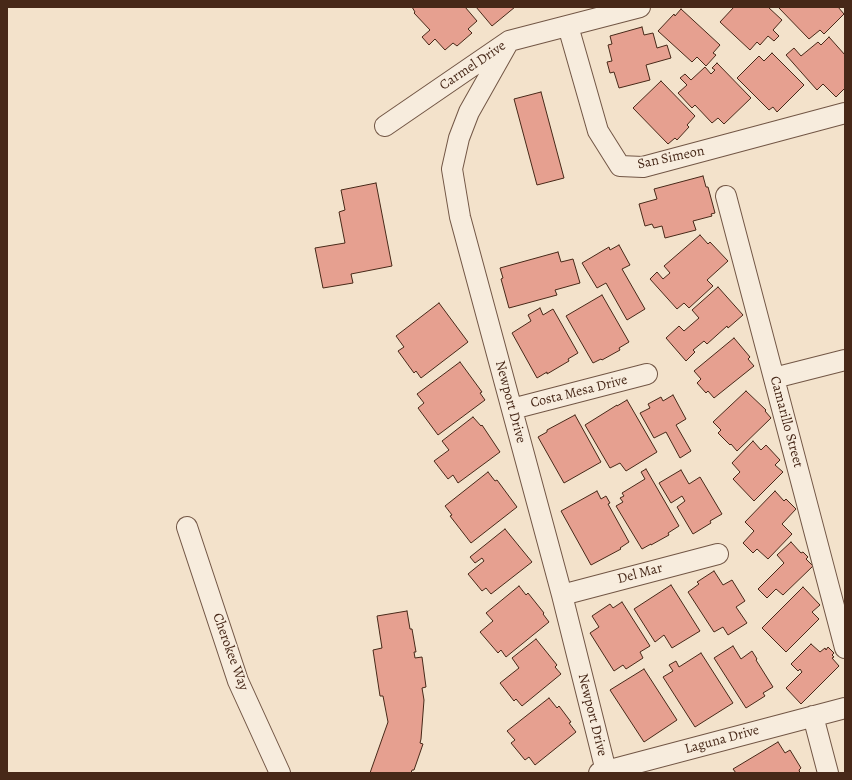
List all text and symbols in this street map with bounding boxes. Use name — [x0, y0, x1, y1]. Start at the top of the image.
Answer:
street label: Carmel Drive — [437, 38, 509, 94]
street label: San Simeon — [636, 143, 706, 173]
street label: Newport Drive — [491, 359, 529, 445]
street label: Costa Mesa Drive — [529, 372, 629, 412]
street label: Camarillo Street — [766, 375, 806, 469]
street label: Del Mar — [616, 560, 664, 588]
street label: Cherokee Way — [208, 611, 252, 693]
street label: Newport Drive — [574, 672, 610, 758]
street label: Laguna Drive — [683, 722, 761, 758]

